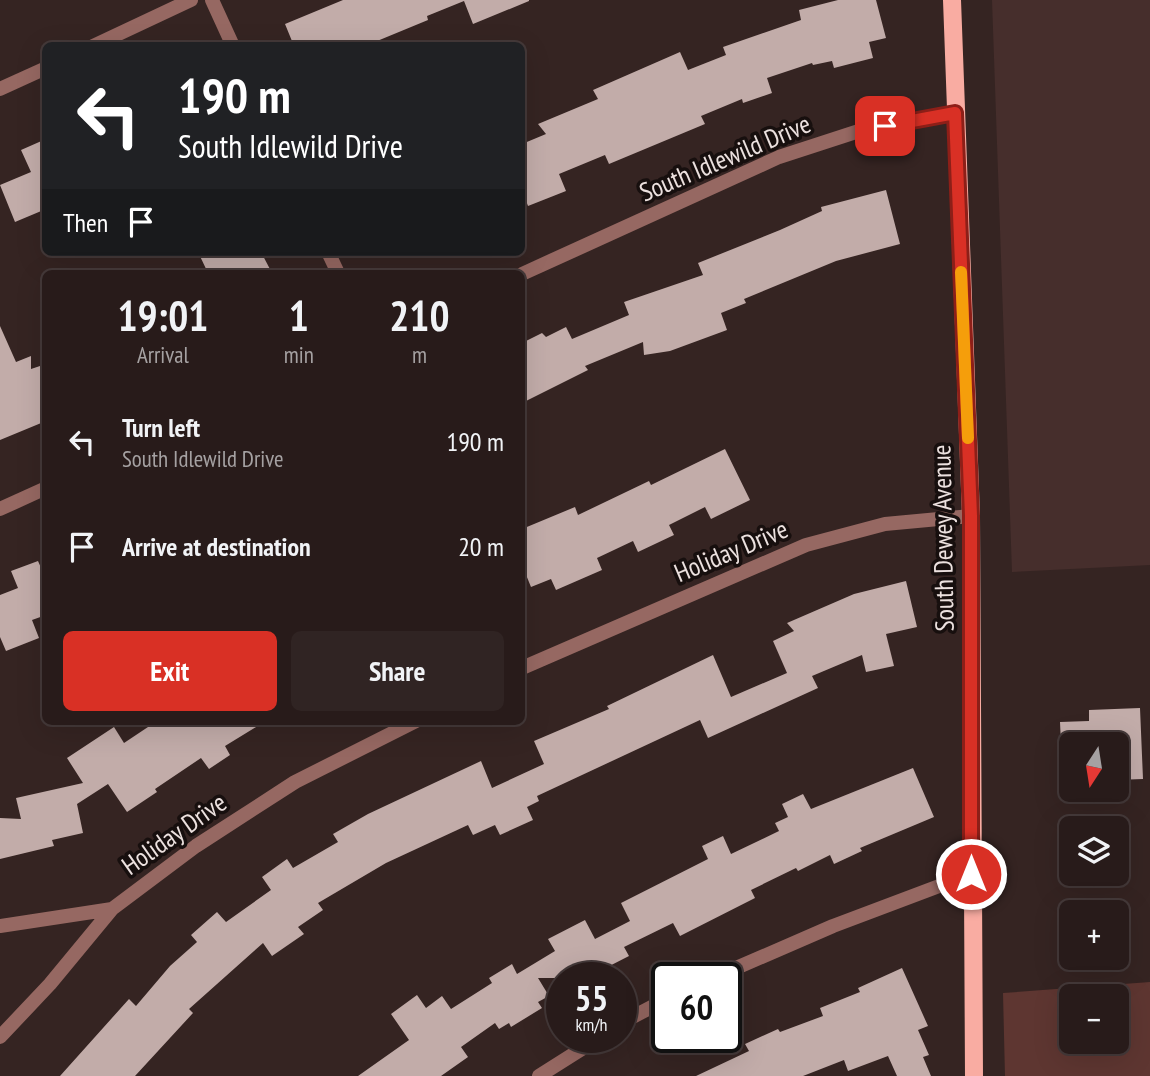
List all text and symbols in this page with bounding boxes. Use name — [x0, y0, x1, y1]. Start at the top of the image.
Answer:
text: 190 m — [178, 63, 291, 127]
icon: left — [63, 70, 154, 161]
pin — [855, 96, 915, 156]
street label: South Idlewild Drive — [634, 107, 815, 208]
icon: arrive — [866, 107, 904, 145]
text: South Idlewild Drive — [178, 125, 403, 167]
icon: arrive — [122, 203, 160, 241]
text: Then — [63, 206, 108, 239]
text: 19:01 — [117, 288, 208, 343]
text: 1 — [289, 288, 309, 343]
text: 210 — [389, 288, 450, 343]
text: Arrival — [137, 340, 189, 369]
text: min — [284, 340, 314, 369]
text: m — [412, 340, 427, 369]
text: Turn left — [122, 411, 200, 444]
icon: left — [63, 423, 101, 461]
text: 190 m — [446, 425, 504, 458]
text: South Idlewild Drive — [122, 444, 284, 473]
street label: South Dewey Avenue — [924, 444, 961, 632]
street label: Holiday Drive — [669, 512, 793, 589]
icon: arrive — [63, 528, 101, 566]
text: Arrive at destination — [122, 530, 311, 563]
text: 20 m — [458, 530, 504, 563]
button: Exit — [63, 631, 277, 711]
button: Share — [291, 631, 504, 711]
north arrow — [1059, 732, 1129, 802]
map controls — [1059, 732, 1129, 1054]
street label: Holiday Drive — [115, 786, 232, 882]
button: layers — [1059, 816, 1129, 886]
position arrow — [934, 837, 1008, 911]
button: + — [1059, 900, 1129, 970]
speed limit sign: 60 — [651, 962, 742, 1053]
text: 55 — [575, 975, 608, 1021]
button: − — [1059, 984, 1129, 1054]
text: km/h — [576, 1013, 607, 1036]

